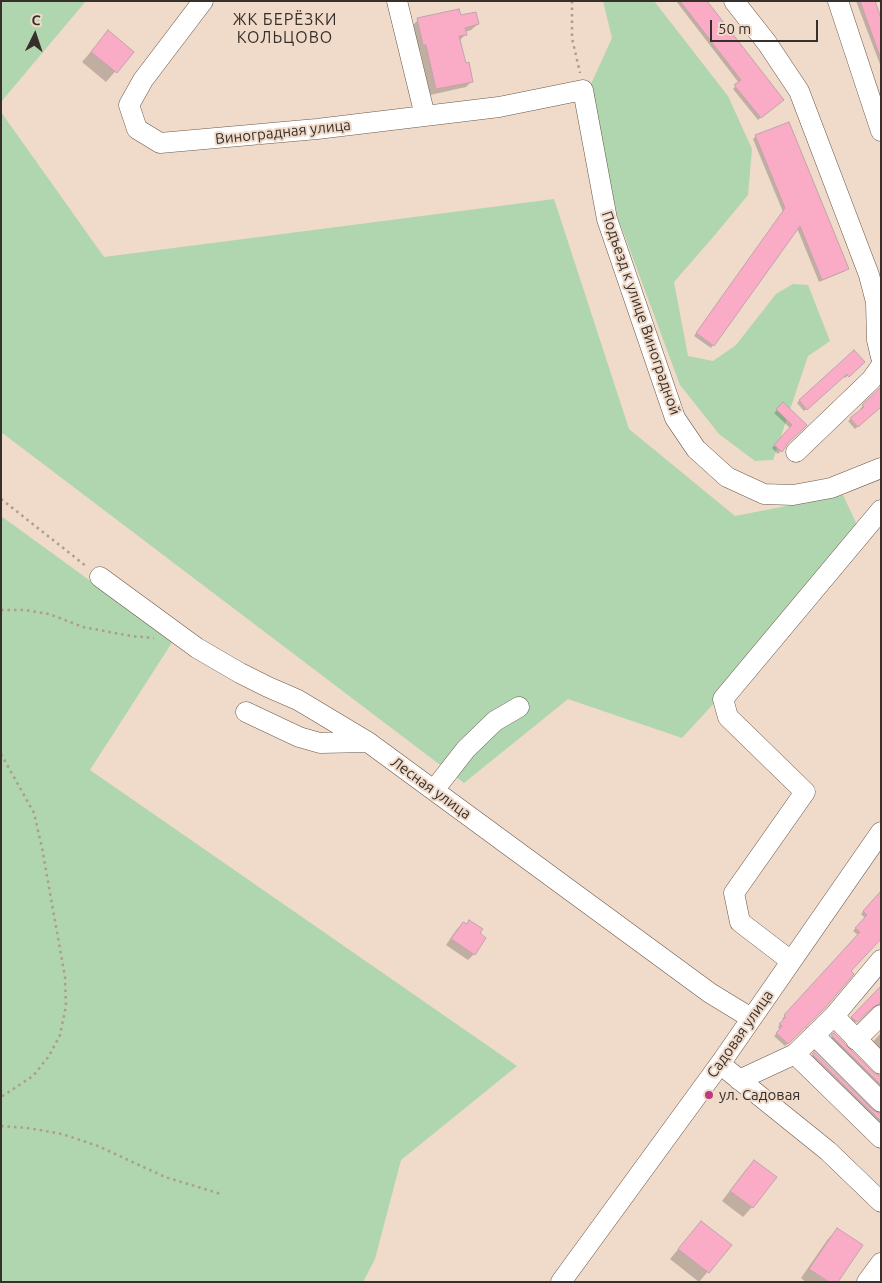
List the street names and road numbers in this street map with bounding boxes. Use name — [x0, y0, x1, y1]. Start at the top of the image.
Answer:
street label: Виноградная улица — [214, 116, 352, 148]
street label: Подъезд к улице Виноградной — [598, 209, 684, 417]
street label: Лесная улица — [387, 753, 475, 823]
street label: Садовая улица — [703, 987, 777, 1081]

